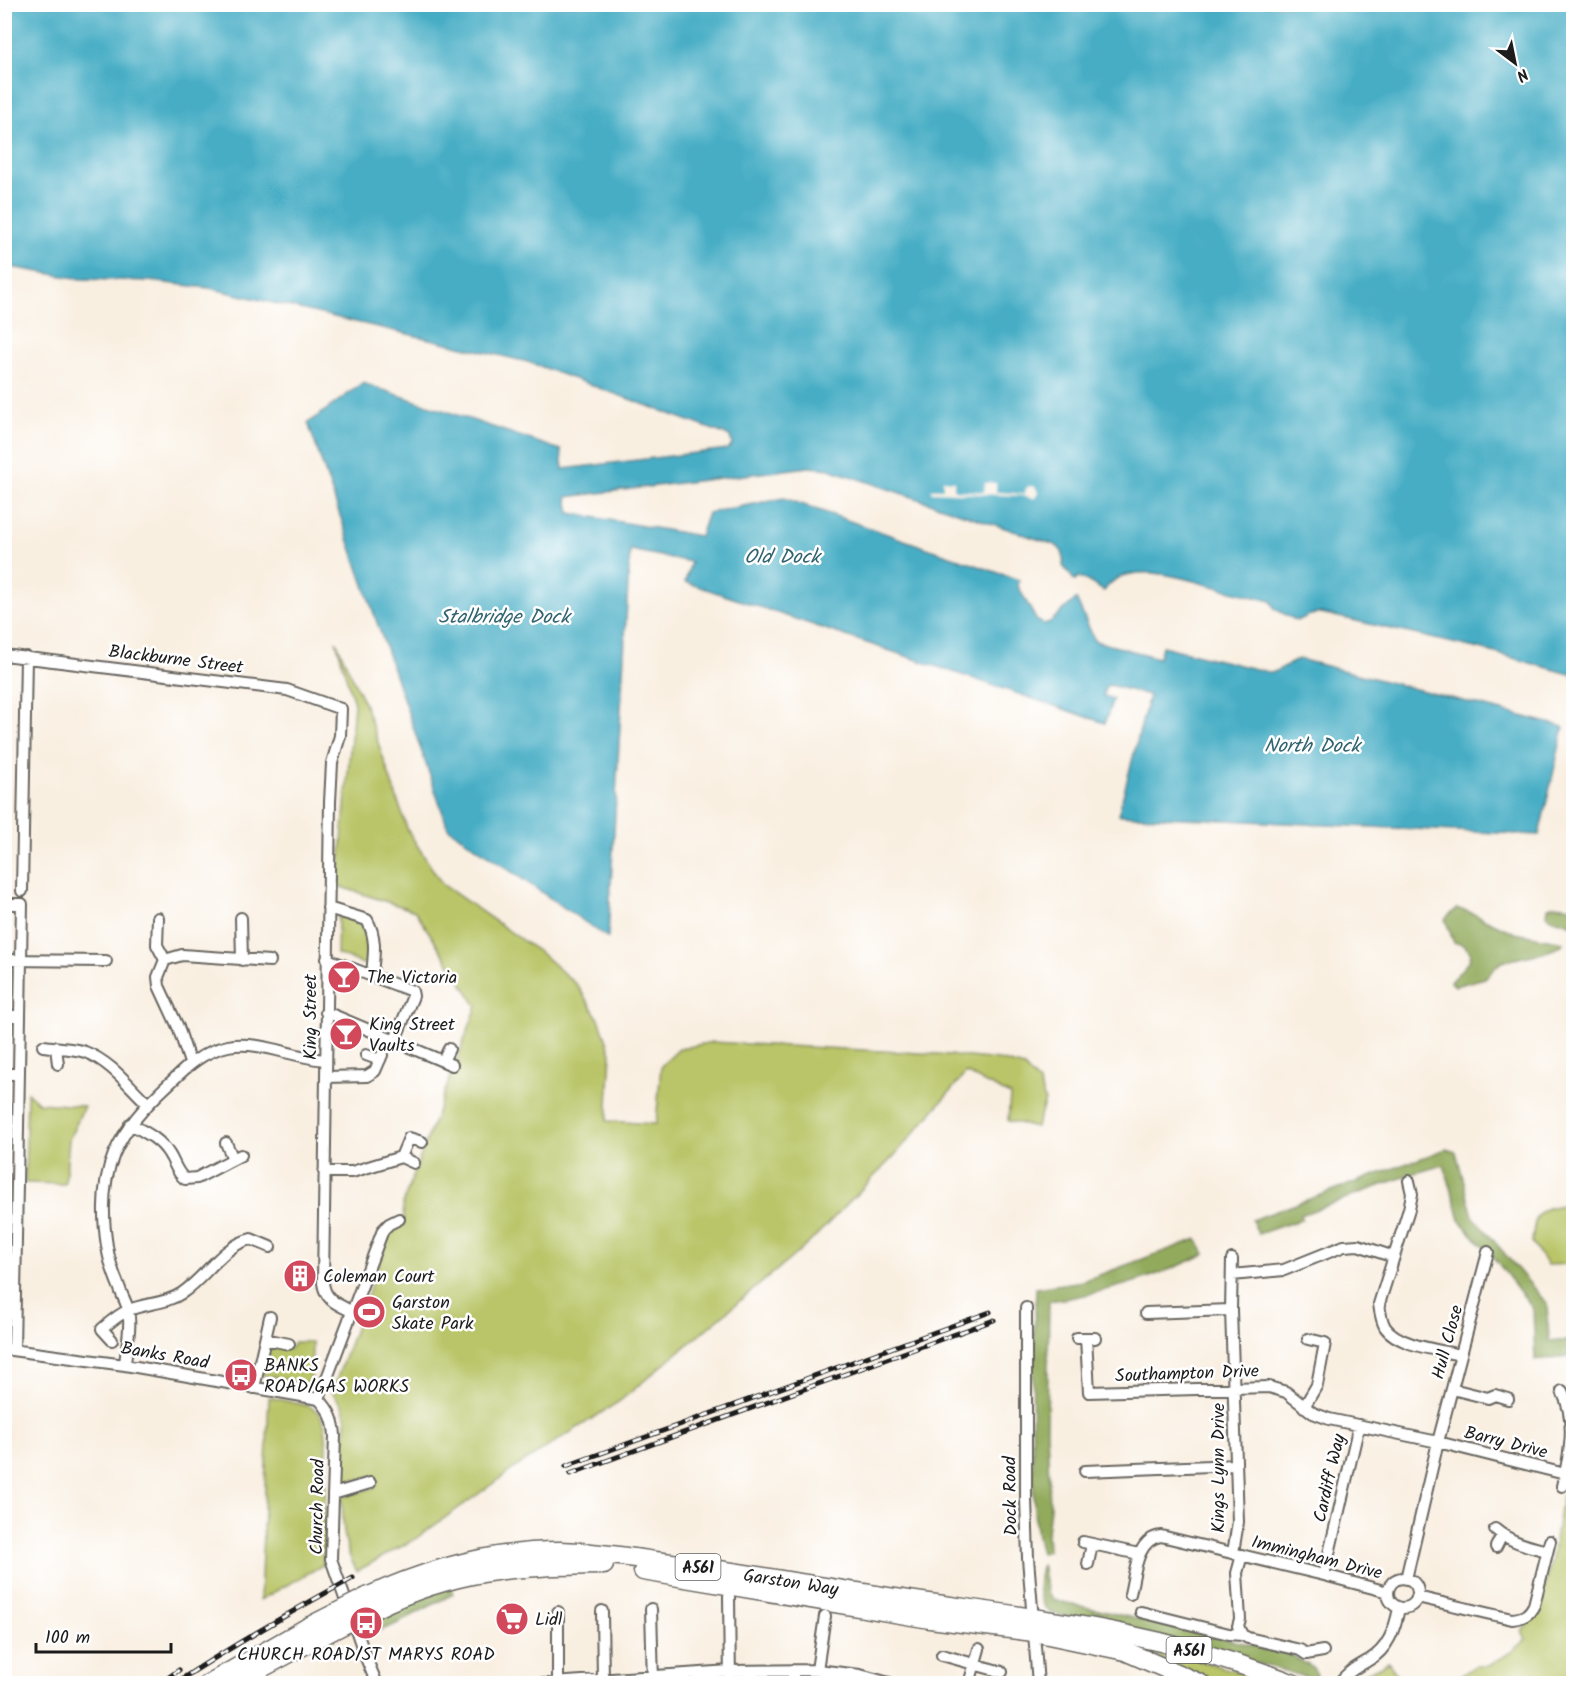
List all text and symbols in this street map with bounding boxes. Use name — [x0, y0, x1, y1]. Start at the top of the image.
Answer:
north arrow — [1485, 33, 1545, 93]
text: N — [1511, 61, 1533, 88]
water label: Old Dock — [744, 542, 822, 574]
water label: Stalbridge Dock — [438, 602, 572, 634]
street label: Blackburne Street — [107, 638, 246, 683]
water label: North Dock — [1264, 731, 1363, 763]
bar icon: The Victoria — [326, 959, 362, 995]
place label: The Victoria — [367, 964, 457, 993]
street label: King Street — [297, 973, 326, 1060]
place label: King Street Vaults — [369, 1011, 456, 1061]
bar icon: King Street Vaults — [328, 1016, 364, 1052]
building icon: Coleman Court — [282, 1258, 318, 1294]
place label: Coleman Court — [323, 1263, 436, 1292]
place label: Garston Skate Park — [392, 1289, 474, 1339]
sports icon: Garston Skate Park — [351, 1294, 387, 1330]
street label: Hull Close — [1425, 1302, 1472, 1383]
street label: Banks Road — [118, 1334, 212, 1379]
place label: BANKS ROAD/GAS WORKS — [264, 1352, 409, 1402]
bus stop icon: BANKS ROAD/GAS WORKS — [223, 1357, 259, 1393]
street label: Southampton Drive — [1115, 1357, 1259, 1392]
street label: Kings Lynn Drive — [1205, 1403, 1234, 1533]
street label: Barry Drive — [1461, 1419, 1550, 1468]
street label: Cardiff Way — [1306, 1431, 1355, 1526]
street label: Dock Road — [996, 1455, 1027, 1536]
street label: Church Road — [303, 1458, 334, 1555]
street label: Immingham Drive — [1248, 1528, 1385, 1589]
road number: A561 — [676, 1554, 720, 1580]
street label: Garston Way — [741, 1562, 841, 1605]
supermarket icon: Lidl — [494, 1601, 530, 1637]
bus stop icon: CHURCH ROAD/ST MARYS ROAD — [348, 1605, 384, 1641]
place label: Lidl — [535, 1606, 563, 1635]
scale bar — [36, 1616, 171, 1654]
text: 100 m — [45, 1624, 90, 1653]
road number: A561 — [1166, 1637, 1212, 1663]
place label: CHURCH ROAD/ST MARYS ROAD — [237, 1641, 495, 1670]

